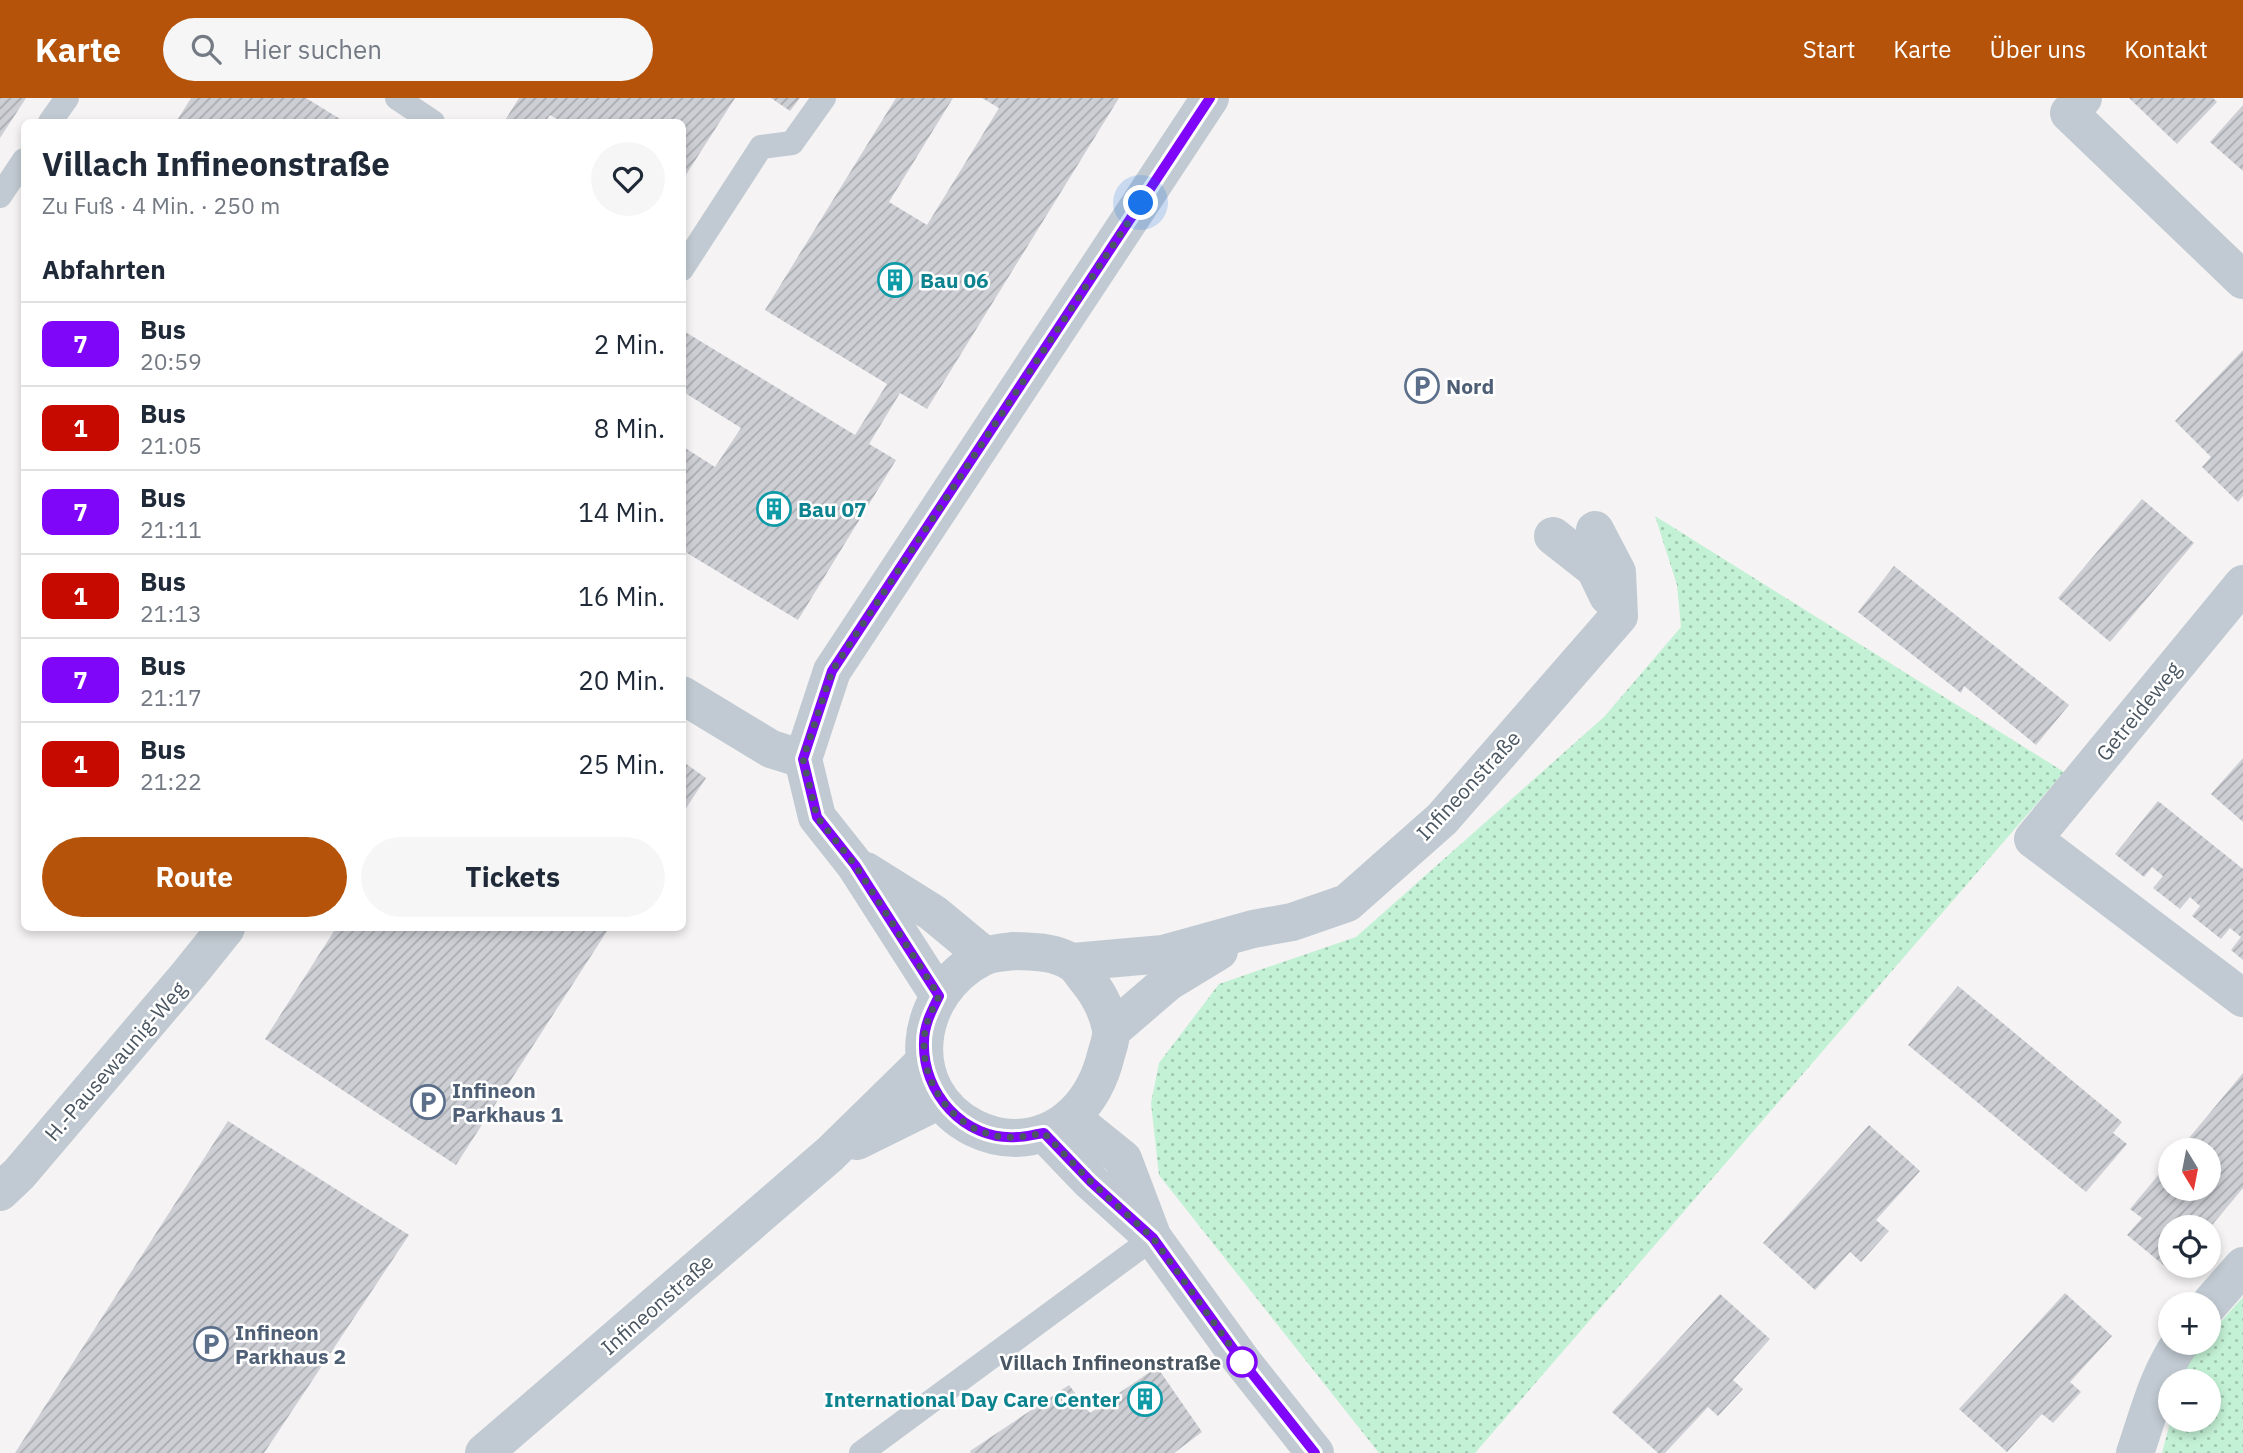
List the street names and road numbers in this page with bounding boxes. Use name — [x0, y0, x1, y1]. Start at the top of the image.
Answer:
street label: Getreideweg — [2089, 656, 2187, 766]
street label: Infineonstraße — [1410, 724, 1526, 846]
street label: H.-Pausewaunig-Weg — [38, 975, 192, 1147]
street label: Infineonstraße — [595, 1247, 719, 1361]

